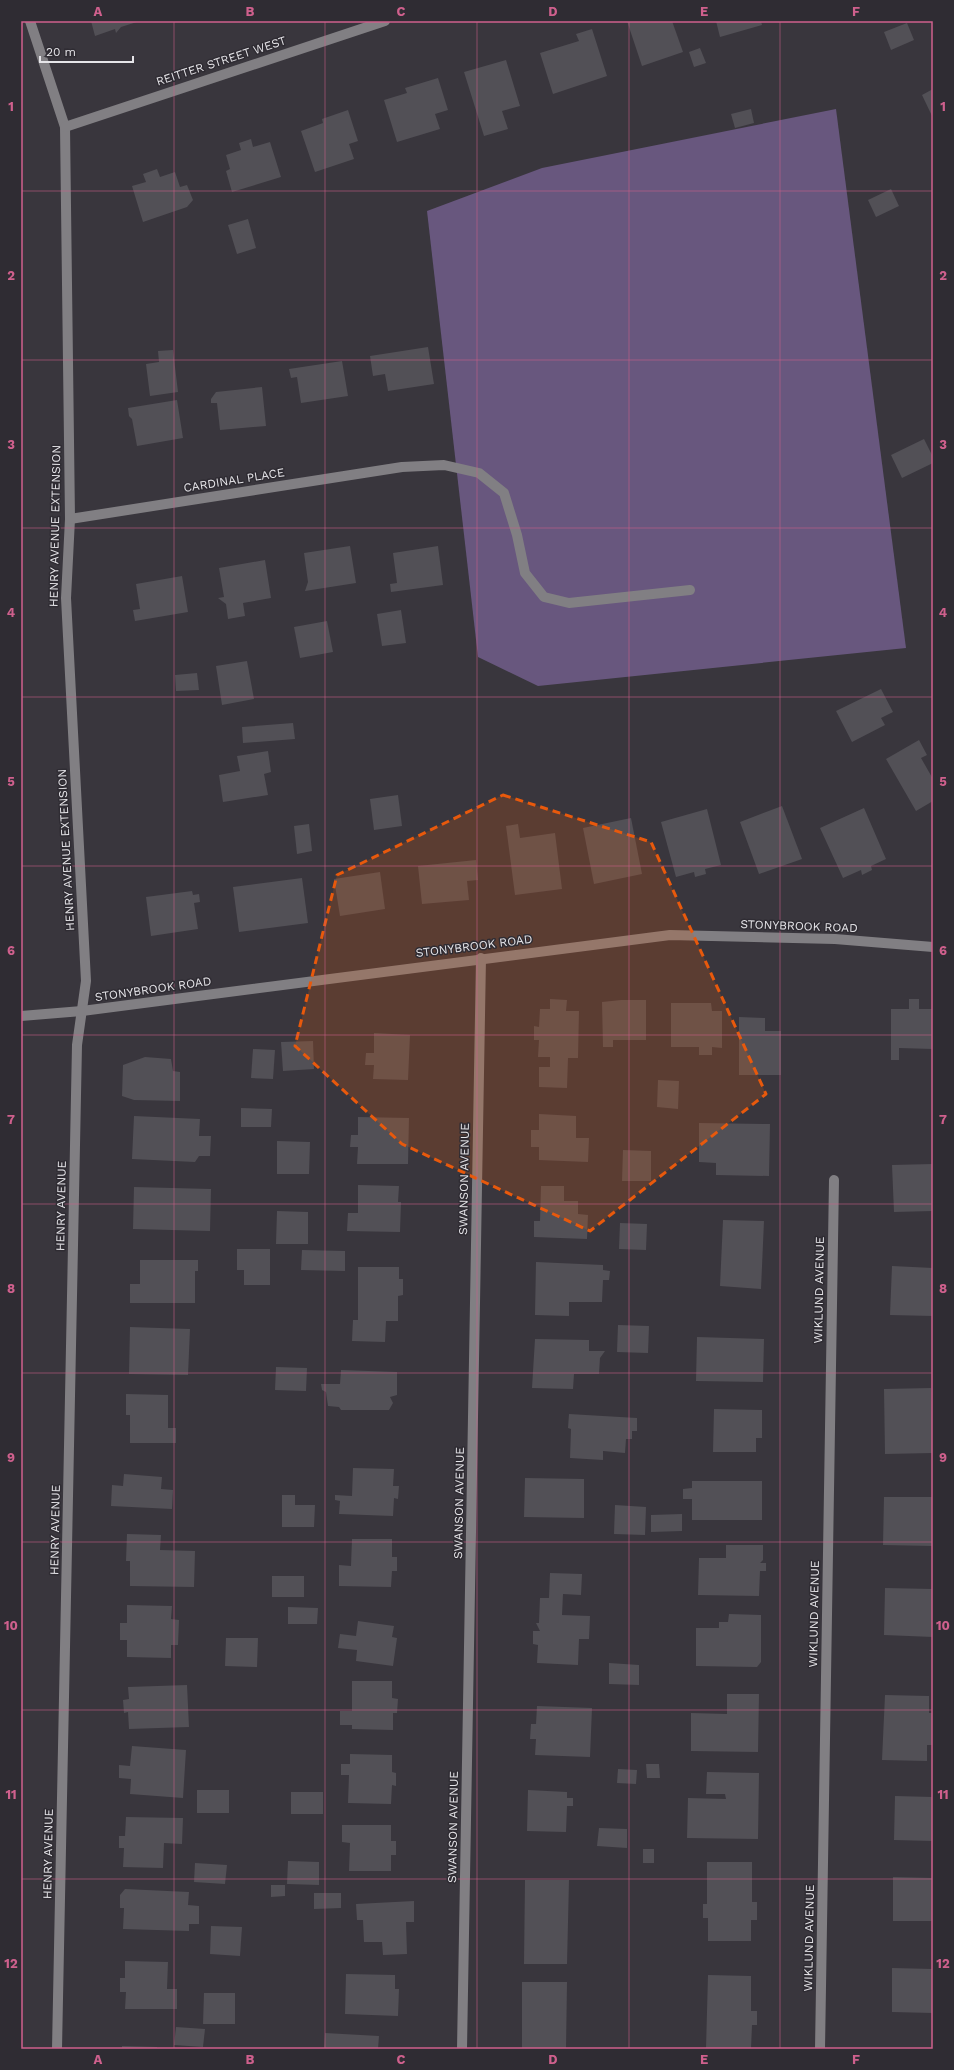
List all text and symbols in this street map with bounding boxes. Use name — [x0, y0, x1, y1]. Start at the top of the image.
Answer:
text: A — [94, 4, 103, 19]
text: B — [246, 4, 255, 19]
text: C — [397, 4, 406, 19]
text: D — [548, 4, 558, 19]
text: E — [700, 4, 708, 19]
text: F — [852, 4, 860, 19]
street label: REITTER STREET WEST — [154, 33, 288, 89]
scale bar — [40, 38, 133, 64]
text: 20 m — [46, 45, 76, 59]
text: 1 — [8, 99, 14, 114]
text: 1 — [940, 99, 946, 114]
text: 2 — [7, 268, 15, 283]
text: 2 — [939, 268, 947, 283]
text: 3 — [7, 437, 15, 452]
text: 3 — [939, 437, 947, 452]
street label: HENRY AVENUE EXTENSION — [47, 445, 63, 607]
street label: CARDINAL PLACE — [183, 465, 286, 495]
text: 4 — [7, 605, 16, 620]
text: 4 — [939, 605, 948, 620]
street label: HENRY AVENUE EXTENSION — [55, 769, 77, 931]
text: 5 — [7, 774, 15, 789]
text: 5 — [939, 774, 947, 789]
street label: STONYBROOK ROAD — [740, 917, 858, 935]
street label: STONYBROOK ROAD — [415, 932, 533, 960]
text: 6 — [7, 943, 15, 958]
text: 6 — [939, 943, 947, 958]
street label: STONYBROOK ROAD — [94, 974, 212, 1004]
text: 7 — [7, 1112, 15, 1127]
text: 7 — [939, 1112, 947, 1127]
street label: SWANSON AVENUE — [456, 1123, 472, 1235]
street label: HENRY AVENUE — [53, 1160, 69, 1251]
street label: WIKLUND AVENUE — [811, 1236, 827, 1344]
text: 8 — [7, 1281, 15, 1296]
text: 8 — [939, 1281, 947, 1296]
street label: SWANSON AVENUE — [451, 1447, 467, 1559]
text: 9 — [7, 1450, 15, 1465]
text: 9 — [939, 1450, 947, 1465]
street label: HENRY AVENUE — [47, 1484, 63, 1575]
street label: WIKLUND AVENUE — [806, 1560, 822, 1668]
text: 10 — [4, 1618, 18, 1633]
text: 10 — [936, 1618, 950, 1633]
street label: SWANSON AVENUE — [445, 1771, 461, 1883]
text: 11 — [5, 1787, 17, 1802]
text: 11 — [937, 1787, 949, 1802]
street label: HENRY AVENUE — [40, 1808, 56, 1899]
street label: WIKLUND AVENUE — [801, 1884, 817, 1992]
text: 12 — [4, 1956, 18, 1971]
text: 12 — [936, 1956, 950, 1971]
text: A — [94, 2052, 103, 2067]
text: B — [246, 2052, 255, 2067]
text: C — [397, 2052, 406, 2067]
text: D — [548, 2052, 558, 2067]
text: E — [700, 2052, 708, 2067]
text: F — [852, 2052, 860, 2067]

